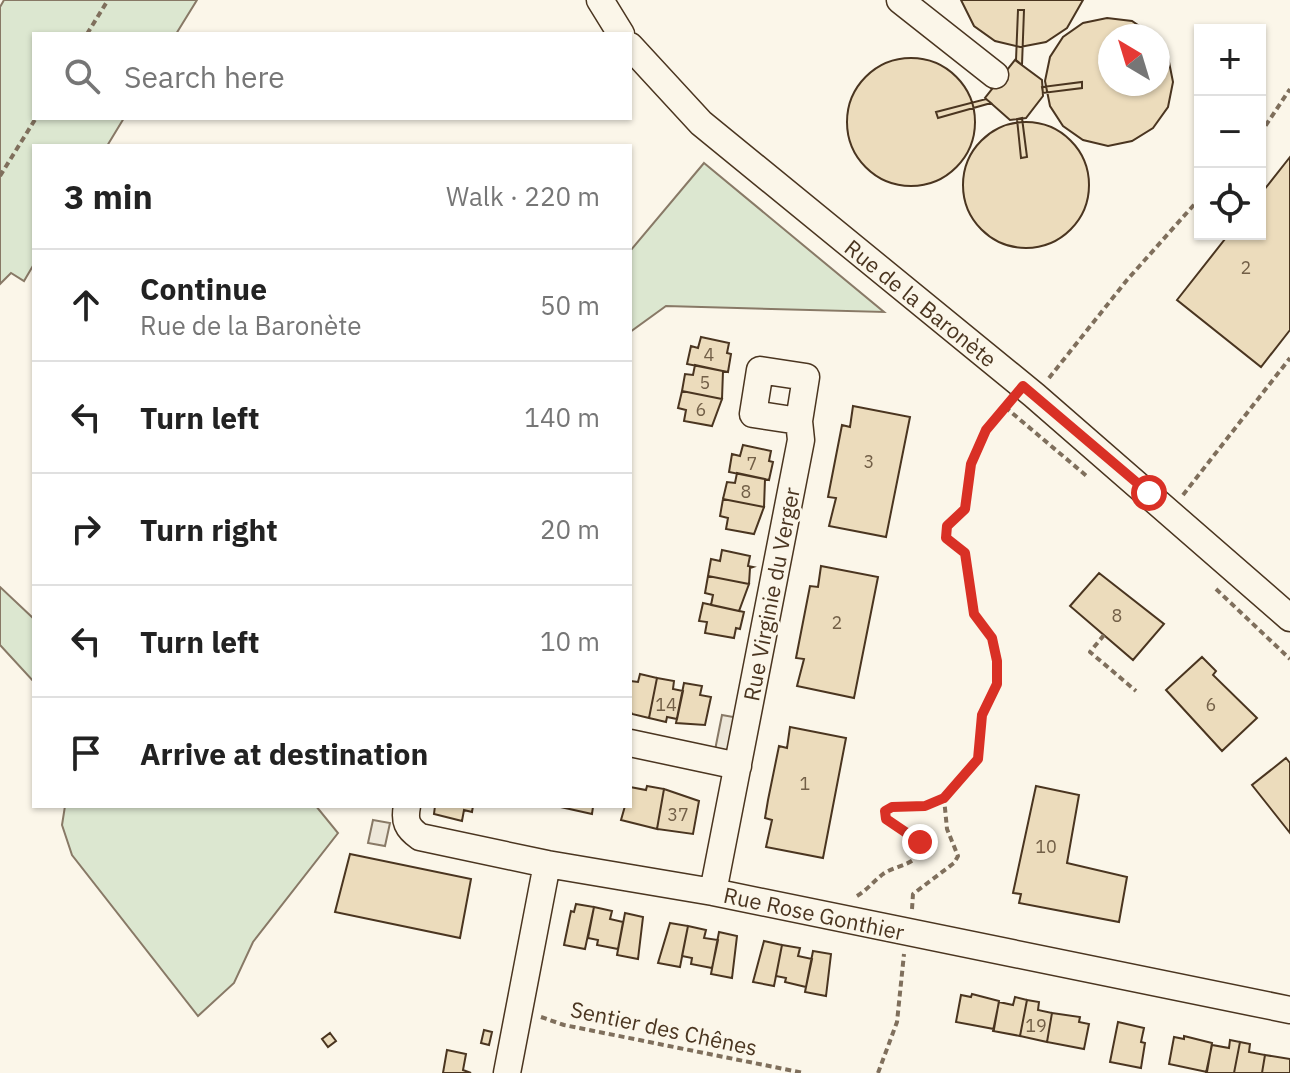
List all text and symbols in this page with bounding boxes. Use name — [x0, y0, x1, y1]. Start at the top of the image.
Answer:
north arrow — [1098, 24, 1170, 96]
map controls — [1194, 24, 1266, 240]
button: + — [1194, 24, 1266, 96]
search box — [32, 32, 632, 120]
icon: search — [60, 54, 104, 98]
text: Search here — [124, 57, 285, 96]
button: − — [1194, 96, 1266, 168]
button: locate — [1194, 168, 1266, 240]
text: 3 min — [64, 174, 153, 218]
text: Walk · 220 m — [446, 179, 600, 213]
street label: Rue de la Baronète — [839, 233, 1003, 373]
house number: 2 — [1241, 256, 1251, 279]
text: Continue — [140, 269, 267, 308]
icon: ahead — [64, 283, 108, 327]
text: 50 m — [540, 288, 600, 322]
text: Rue de la Baronète — [140, 308, 362, 342]
house number: 4 — [704, 343, 715, 366]
house number: 5 — [700, 371, 710, 394]
icon: left — [64, 395, 108, 439]
text: Turn left — [140, 398, 259, 437]
house number: 6 — [696, 398, 706, 421]
text: 140 m — [524, 400, 600, 434]
house number: 3 — [864, 450, 874, 473]
house number: 7 — [747, 452, 757, 475]
route start — [1131, 475, 1167, 511]
house number: 8 — [741, 480, 751, 503]
street label: Rue Virginie du Verger — [736, 485, 806, 703]
icon: right — [64, 507, 108, 551]
text: Turn right — [140, 510, 278, 549]
text: 20 m — [540, 512, 600, 546]
house number: 8 — [1112, 604, 1122, 627]
house number: 2 — [832, 611, 842, 634]
icon: left — [64, 619, 108, 663]
text: Turn left — [140, 622, 259, 661]
text: 10 m — [540, 624, 600, 658]
house number: 14 — [655, 693, 677, 716]
house number: 6 — [1206, 693, 1216, 716]
icon: arrive — [64, 731, 108, 775]
text: Arrive at destination — [140, 734, 428, 773]
house number: 1 — [800, 772, 810, 795]
house number: 37 — [667, 803, 689, 826]
route end — [902, 824, 938, 860]
house number: 10 — [1035, 835, 1057, 858]
street label: Rue Rose Gonthier — [721, 880, 907, 946]
street label: Sentier des Chênes — [568, 994, 760, 1062]
house number: 19 — [1025, 1014, 1047, 1037]

